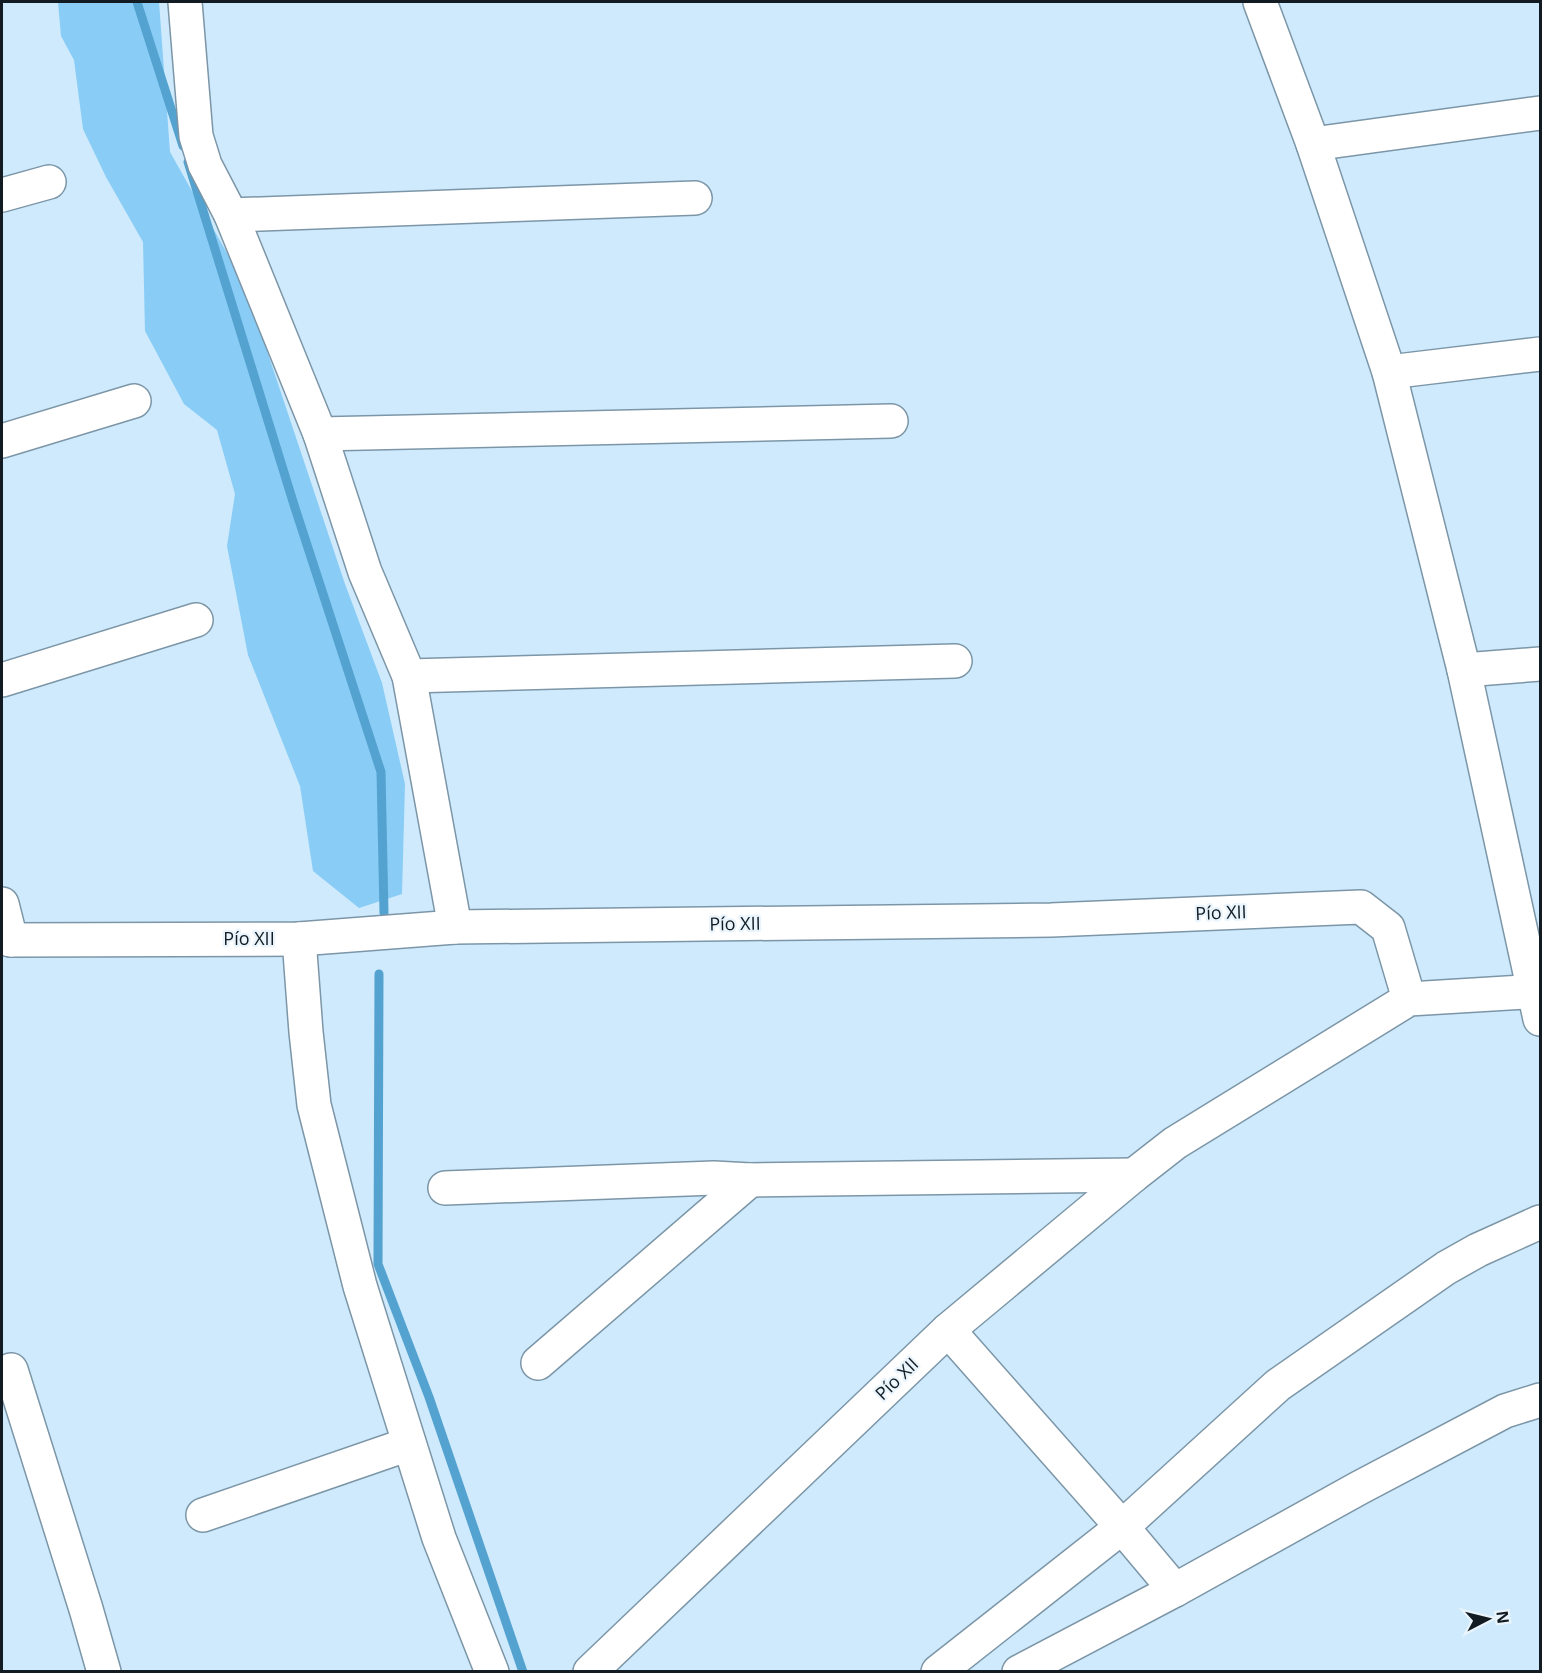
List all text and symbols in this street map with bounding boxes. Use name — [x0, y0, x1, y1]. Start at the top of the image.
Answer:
street label: Pío XII — [1195, 899, 1247, 925]
street label: Pío XII — [709, 911, 761, 935]
street label: Pío XII — [223, 926, 275, 950]
street label: Pío XII — [870, 1352, 923, 1405]
north arrow — [1458, 1589, 1518, 1649]
text: N — [1491, 1609, 1515, 1625]

